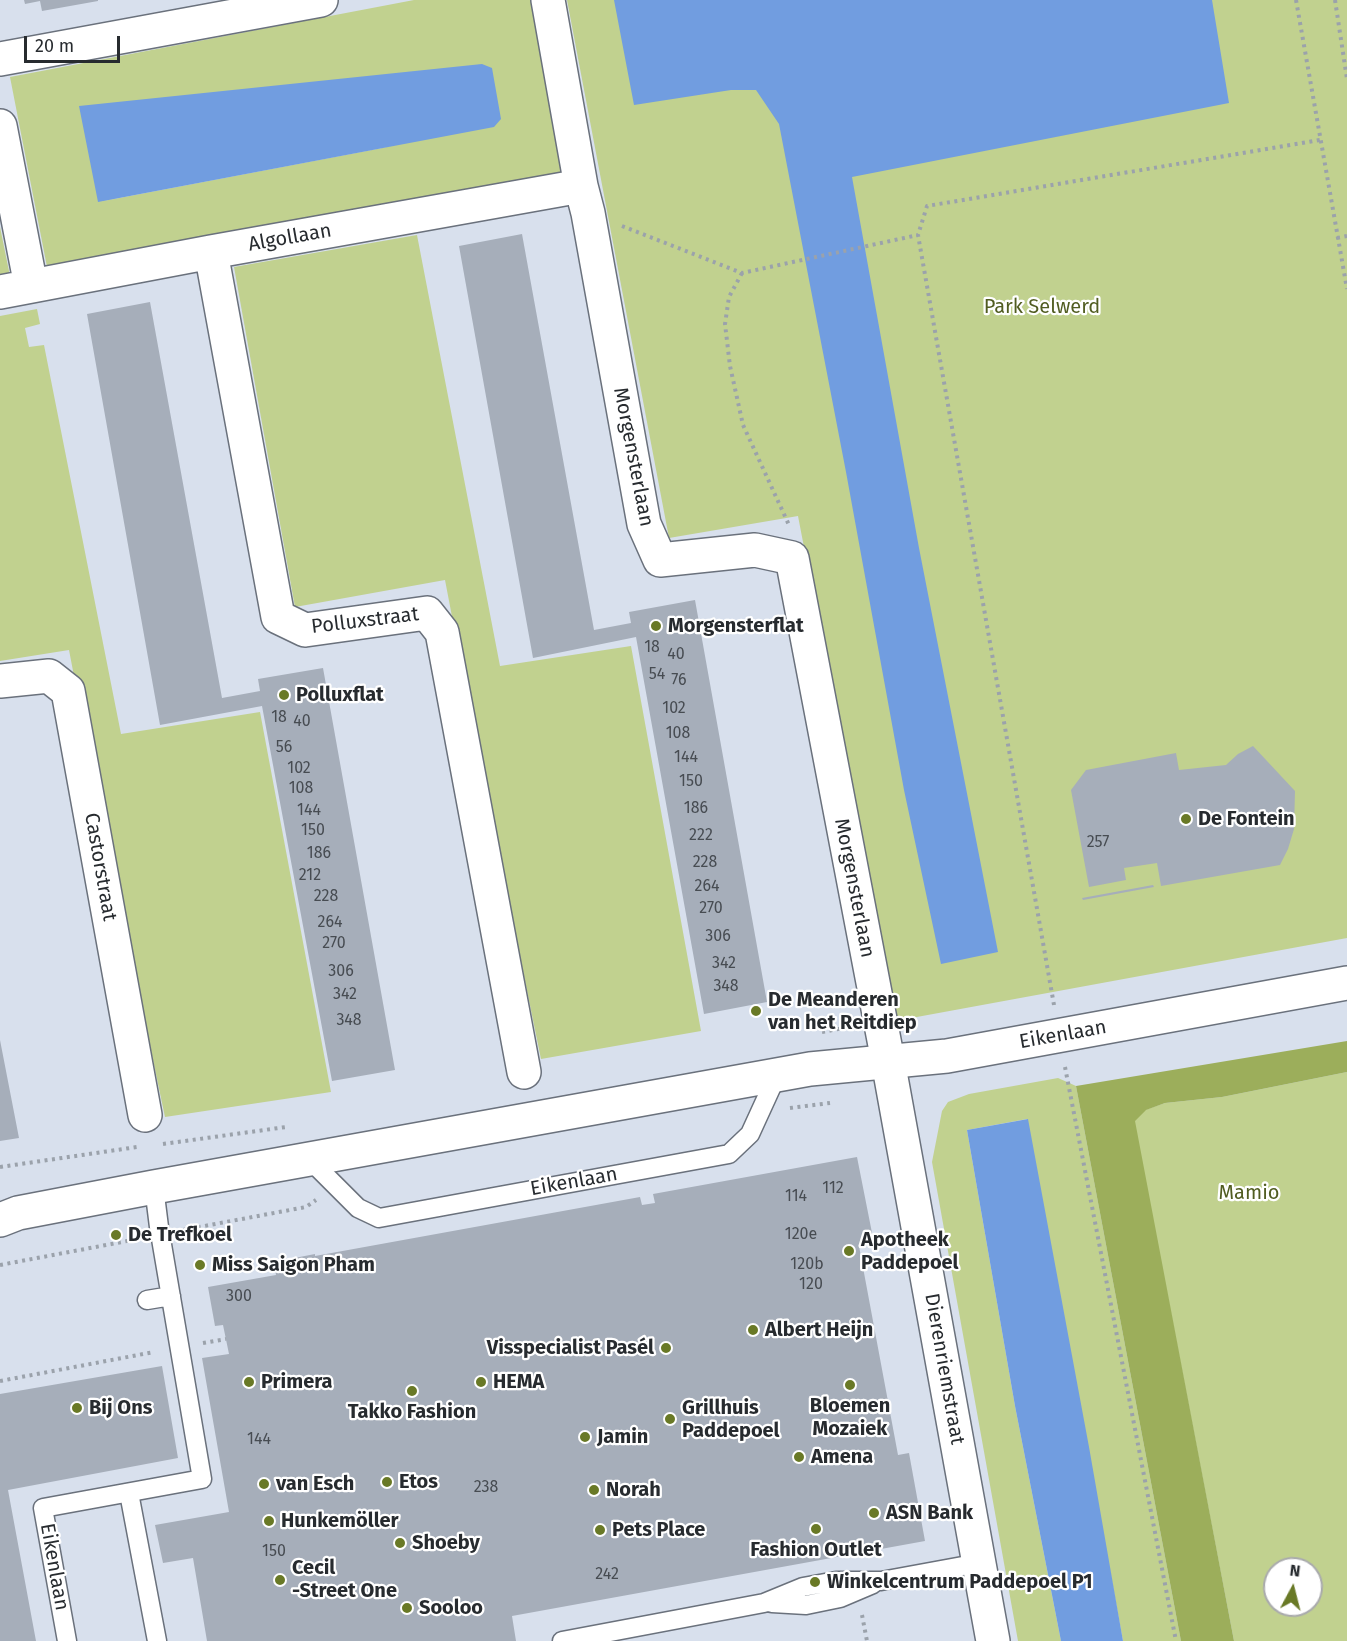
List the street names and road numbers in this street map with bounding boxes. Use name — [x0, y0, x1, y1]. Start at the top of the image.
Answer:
street label: Algollaan — [247, 219, 333, 257]
street label: Morgensterlaan — [608, 385, 658, 529]
street label: Polluxstraat — [310, 603, 420, 639]
street label: Castorstraat — [79, 811, 121, 923]
street label: Morgensterlaan — [829, 816, 879, 960]
street label: Eikenlaan — [1018, 1016, 1108, 1054]
street label: Eikenlaan — [529, 1163, 619, 1201]
street label: Dierenriemstraat — [919, 1292, 969, 1446]
street label: Eikenlaan — [35, 1522, 73, 1612]

